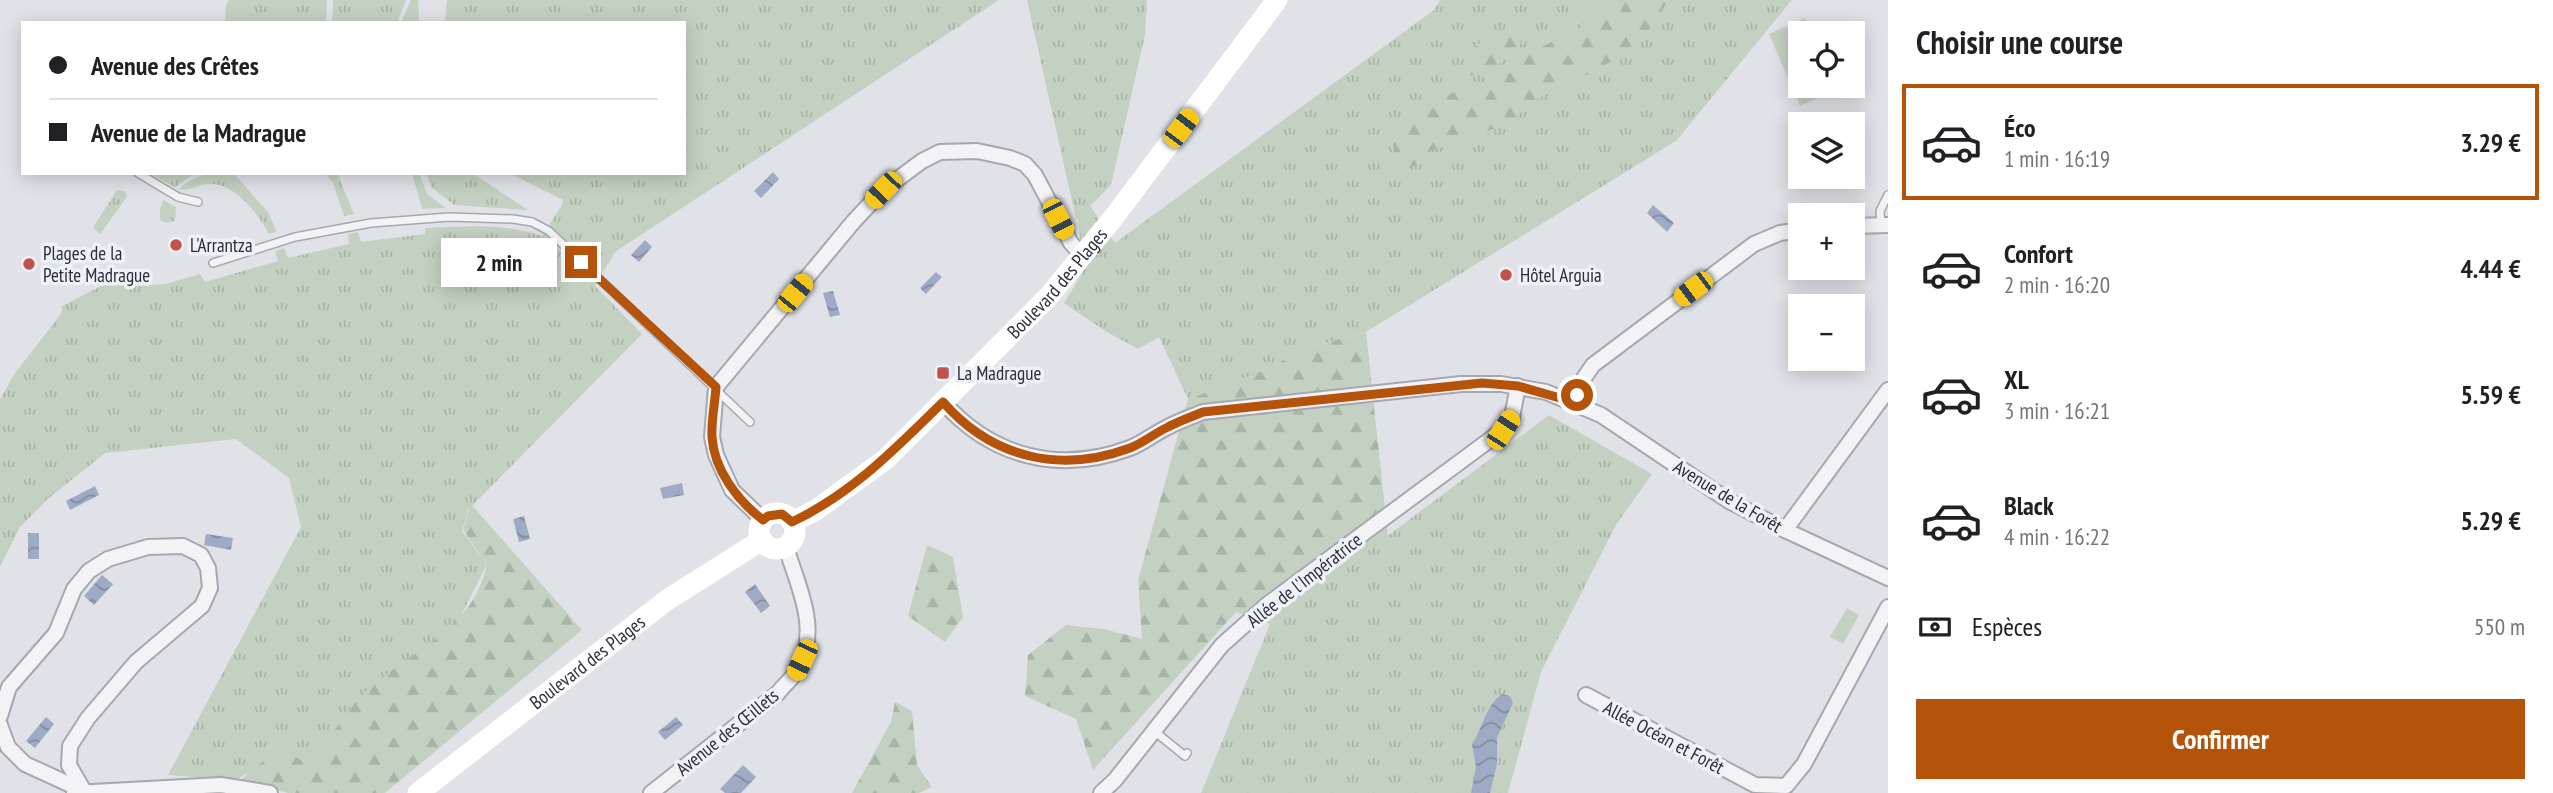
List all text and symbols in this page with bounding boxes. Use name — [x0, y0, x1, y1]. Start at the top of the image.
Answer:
map controls — [1788, 21, 1865, 371]
button: locate — [1788, 21, 1865, 98]
text: Choisir une course — [1916, 21, 2123, 63]
text: Avenue des Crêtes — [91, 49, 259, 82]
car — [1160, 105, 1203, 151]
icon: car — [1920, 111, 1983, 174]
text: Éco — [2004, 111, 2036, 144]
button: layers — [1788, 112, 1865, 189]
text: Avenue de la Madrague — [91, 116, 306, 149]
text: 3.29 € — [2460, 126, 2521, 159]
text: 1 min · 16:19 — [2004, 144, 2110, 173]
car — [861, 168, 906, 212]
car — [1040, 196, 1077, 242]
button: + — [1788, 203, 1865, 280]
street label: Boulevard des Plages — [1002, 223, 1112, 343]
place label: L'Arrantza — [190, 233, 253, 257]
marker: L'Arrantza — [168, 237, 184, 253]
icon: car — [1920, 237, 1983, 300]
text: Confort — [2004, 237, 2073, 270]
callout: 2 min — [441, 238, 556, 286]
place label: Plages de la Petite Madrague — [43, 241, 150, 287]
route end — [565, 246, 597, 278]
text: 2 min — [476, 248, 522, 277]
text: 4.44 € — [2460, 252, 2521, 285]
marker: Plages de la Petite Madrague — [21, 256, 37, 272]
place label: Hôtel Arguia — [1520, 263, 1602, 287]
marker: Hôtel Arguia — [1498, 267, 1514, 283]
car — [1670, 268, 1717, 310]
car — [774, 270, 817, 316]
text: 2 min · 16:20 — [2004, 270, 2110, 299]
button: − — [1788, 294, 1865, 371]
place label: La Madrague — [957, 361, 1041, 385]
icon: car — [1920, 363, 1983, 426]
text: XL — [2004, 363, 2029, 396]
marker: La Madrague — [935, 365, 951, 381]
text: 5.59 € — [2460, 378, 2521, 411]
route start — [1561, 379, 1593, 411]
text: 3 min · 16:21 — [2004, 396, 2110, 425]
car — [1483, 407, 1524, 453]
street label: Avenue de la Forêt — [1669, 454, 1787, 538]
icon: car — [1920, 489, 1983, 552]
text: Black — [2004, 489, 2054, 522]
text: 5.29 € — [2460, 504, 2521, 537]
text: 4 min · 16:22 — [2004, 522, 2110, 551]
street label: Allée de l'Impératrice — [1241, 527, 1367, 633]
icon: cash — [1916, 608, 1954, 646]
street label: Boulevard des Plages — [525, 610, 650, 714]
text: Espèces — [1972, 610, 2042, 643]
text: 550 m — [2474, 612, 2525, 641]
car — [784, 637, 821, 683]
street label: Avenue des Œillets — [671, 683, 783, 781]
street label: Allée Océan et Forêt — [1599, 695, 1729, 779]
button: Confirmer — [1916, 699, 2525, 779]

